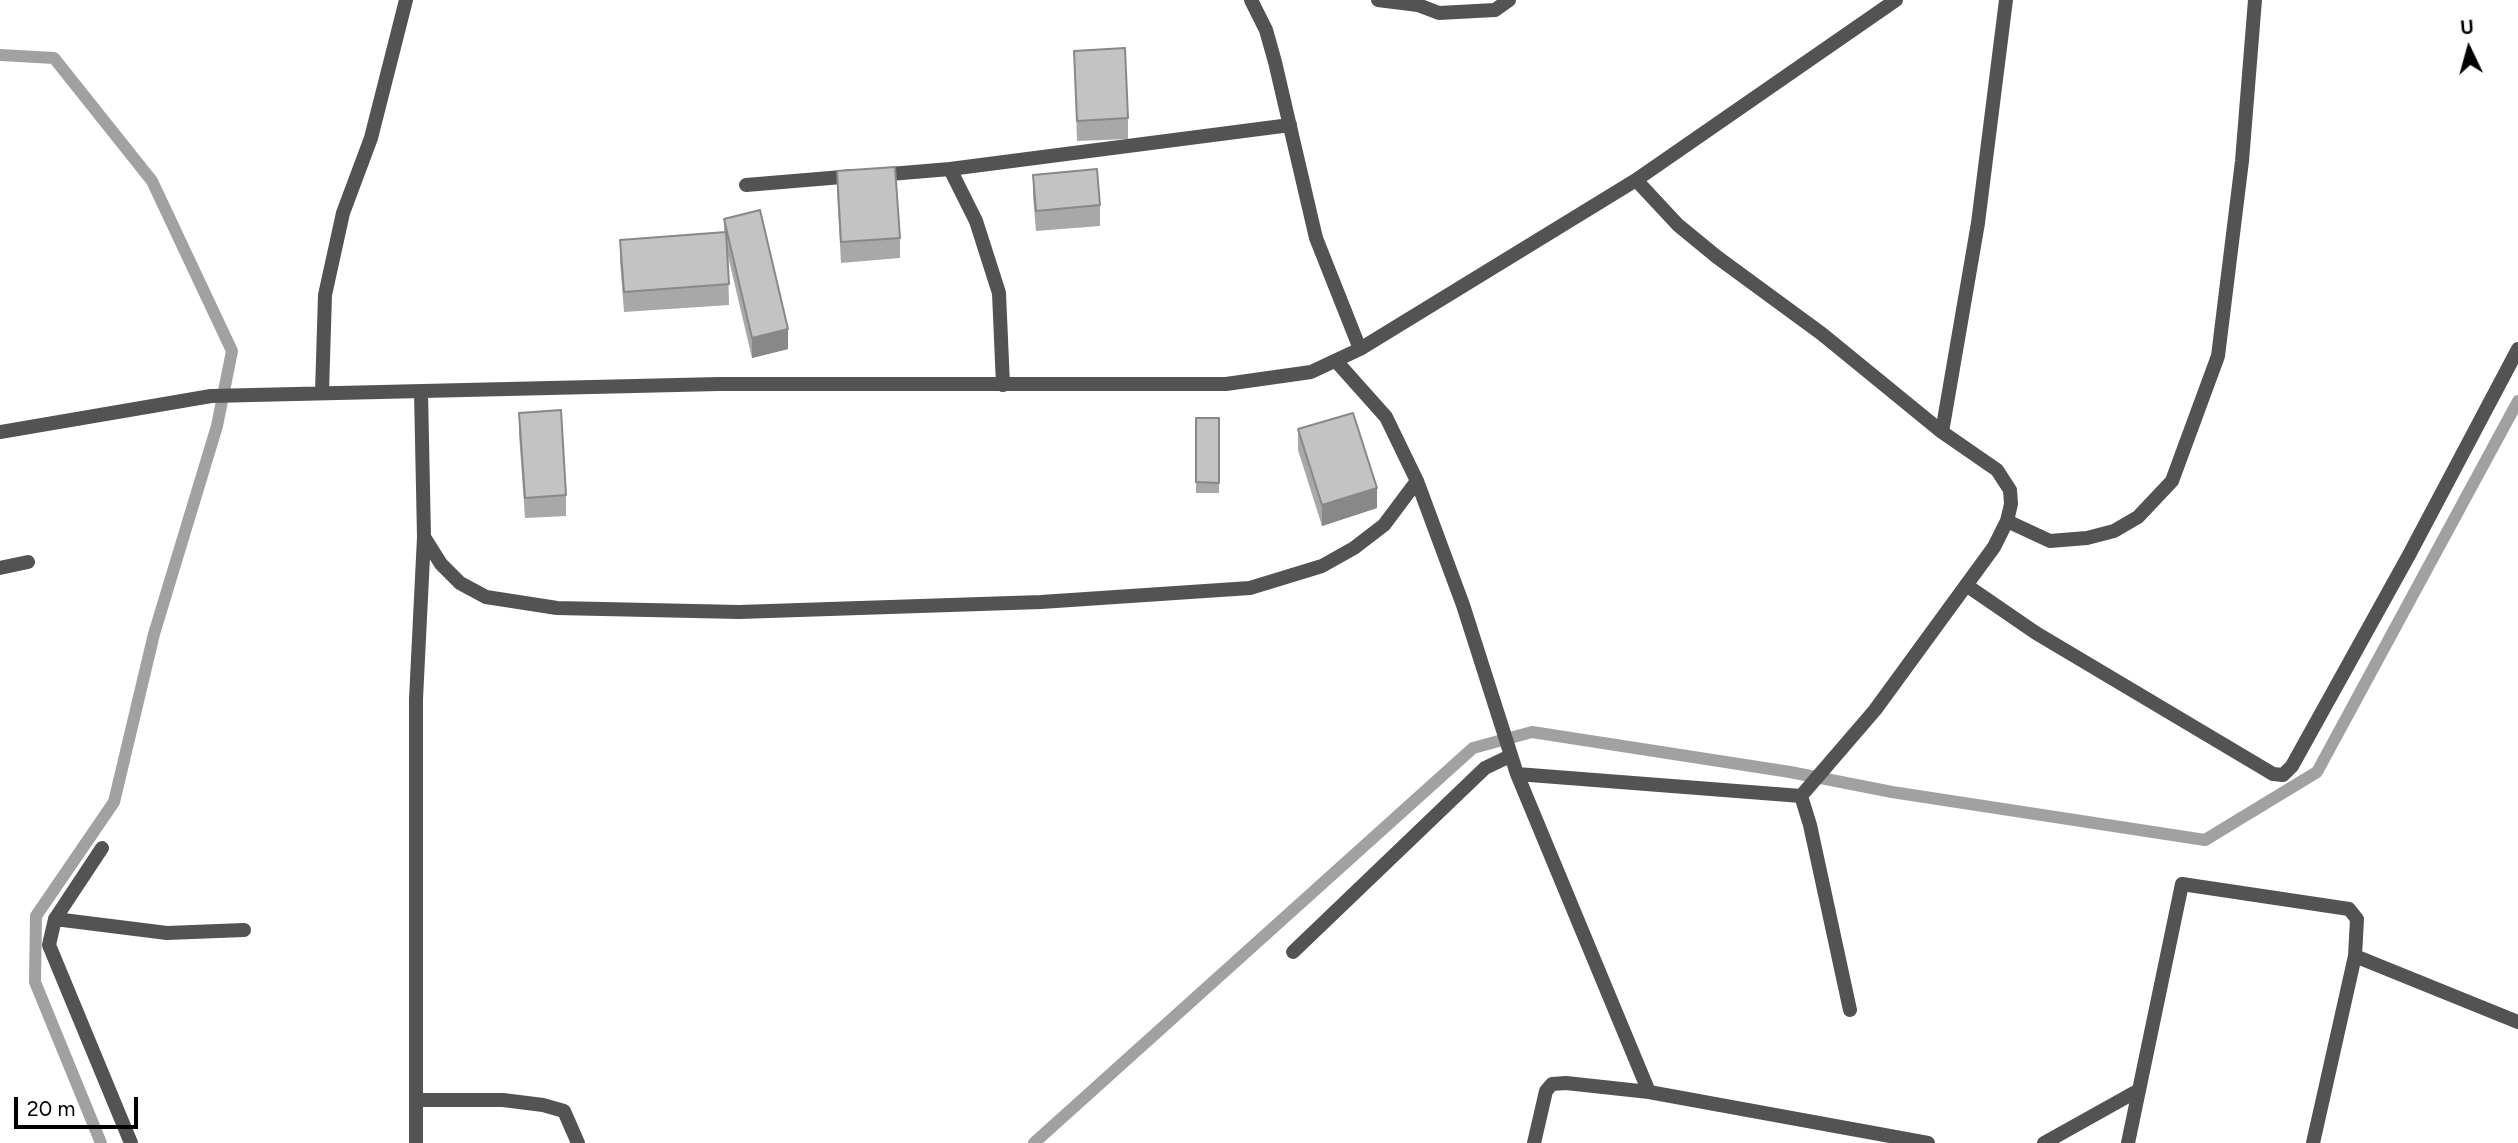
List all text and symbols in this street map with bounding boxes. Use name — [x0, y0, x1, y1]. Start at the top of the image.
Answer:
north arrow — [2434, 14, 2504, 84]
text: U — [2459, 16, 2475, 40]
scale bar — [18, 1084, 142, 1128]
text: 20 m — [27, 1096, 75, 1121]

